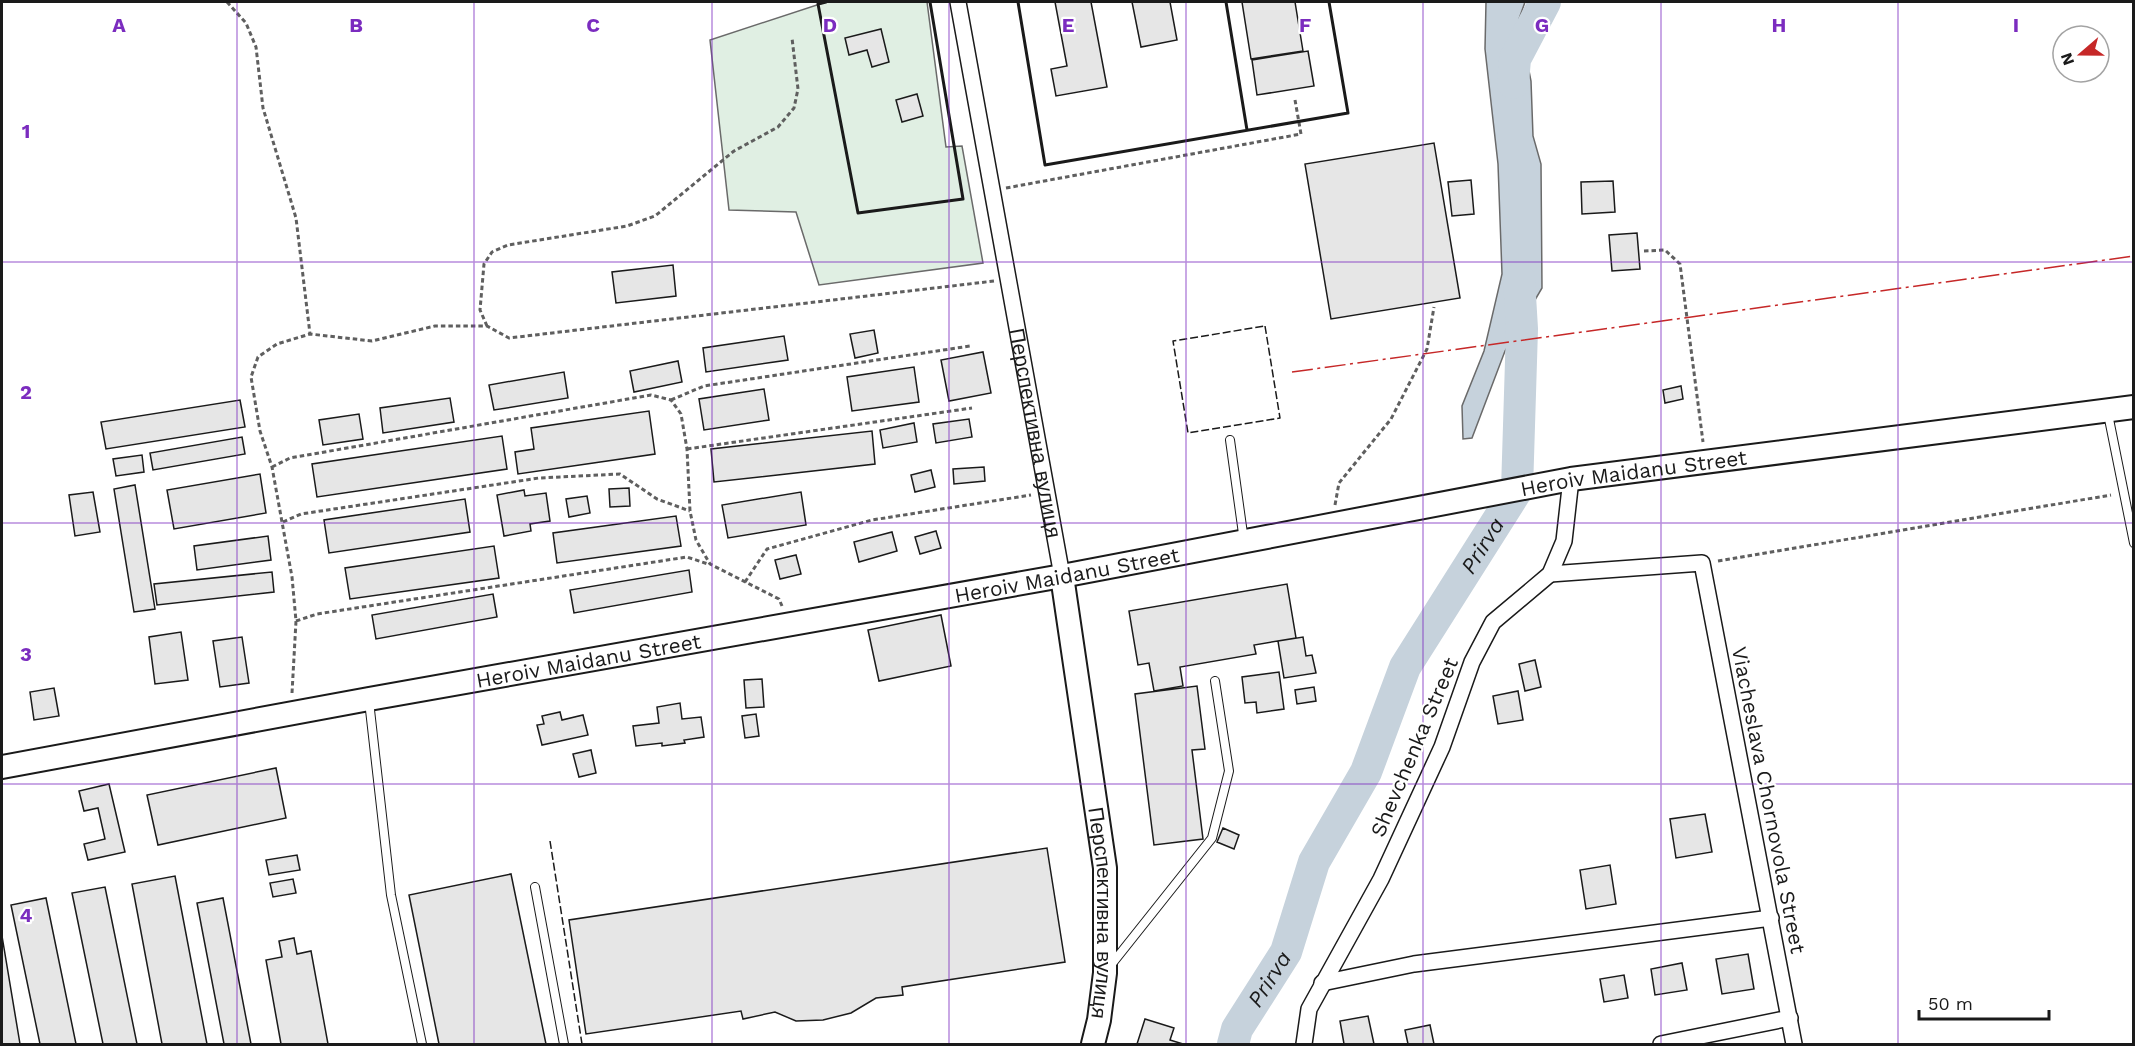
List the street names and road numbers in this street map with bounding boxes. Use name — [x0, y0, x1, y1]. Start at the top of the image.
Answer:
street label: Перспективна вулиця — [1005, 326, 1067, 540]
street label: Heroiv Maidanu Street — [1518, 444, 1748, 501]
street label: Heroiv Maidanu Street — [952, 541, 1181, 607]
street label: Heroiv Maidanu Street — [474, 628, 703, 692]
street label: Viacheslava Chornovola Street — [1727, 644, 1811, 956]
street label: Shevchenka Street — [1365, 653, 1463, 841]
street label: Перспективна вулиця — [1084, 805, 1118, 1020]

